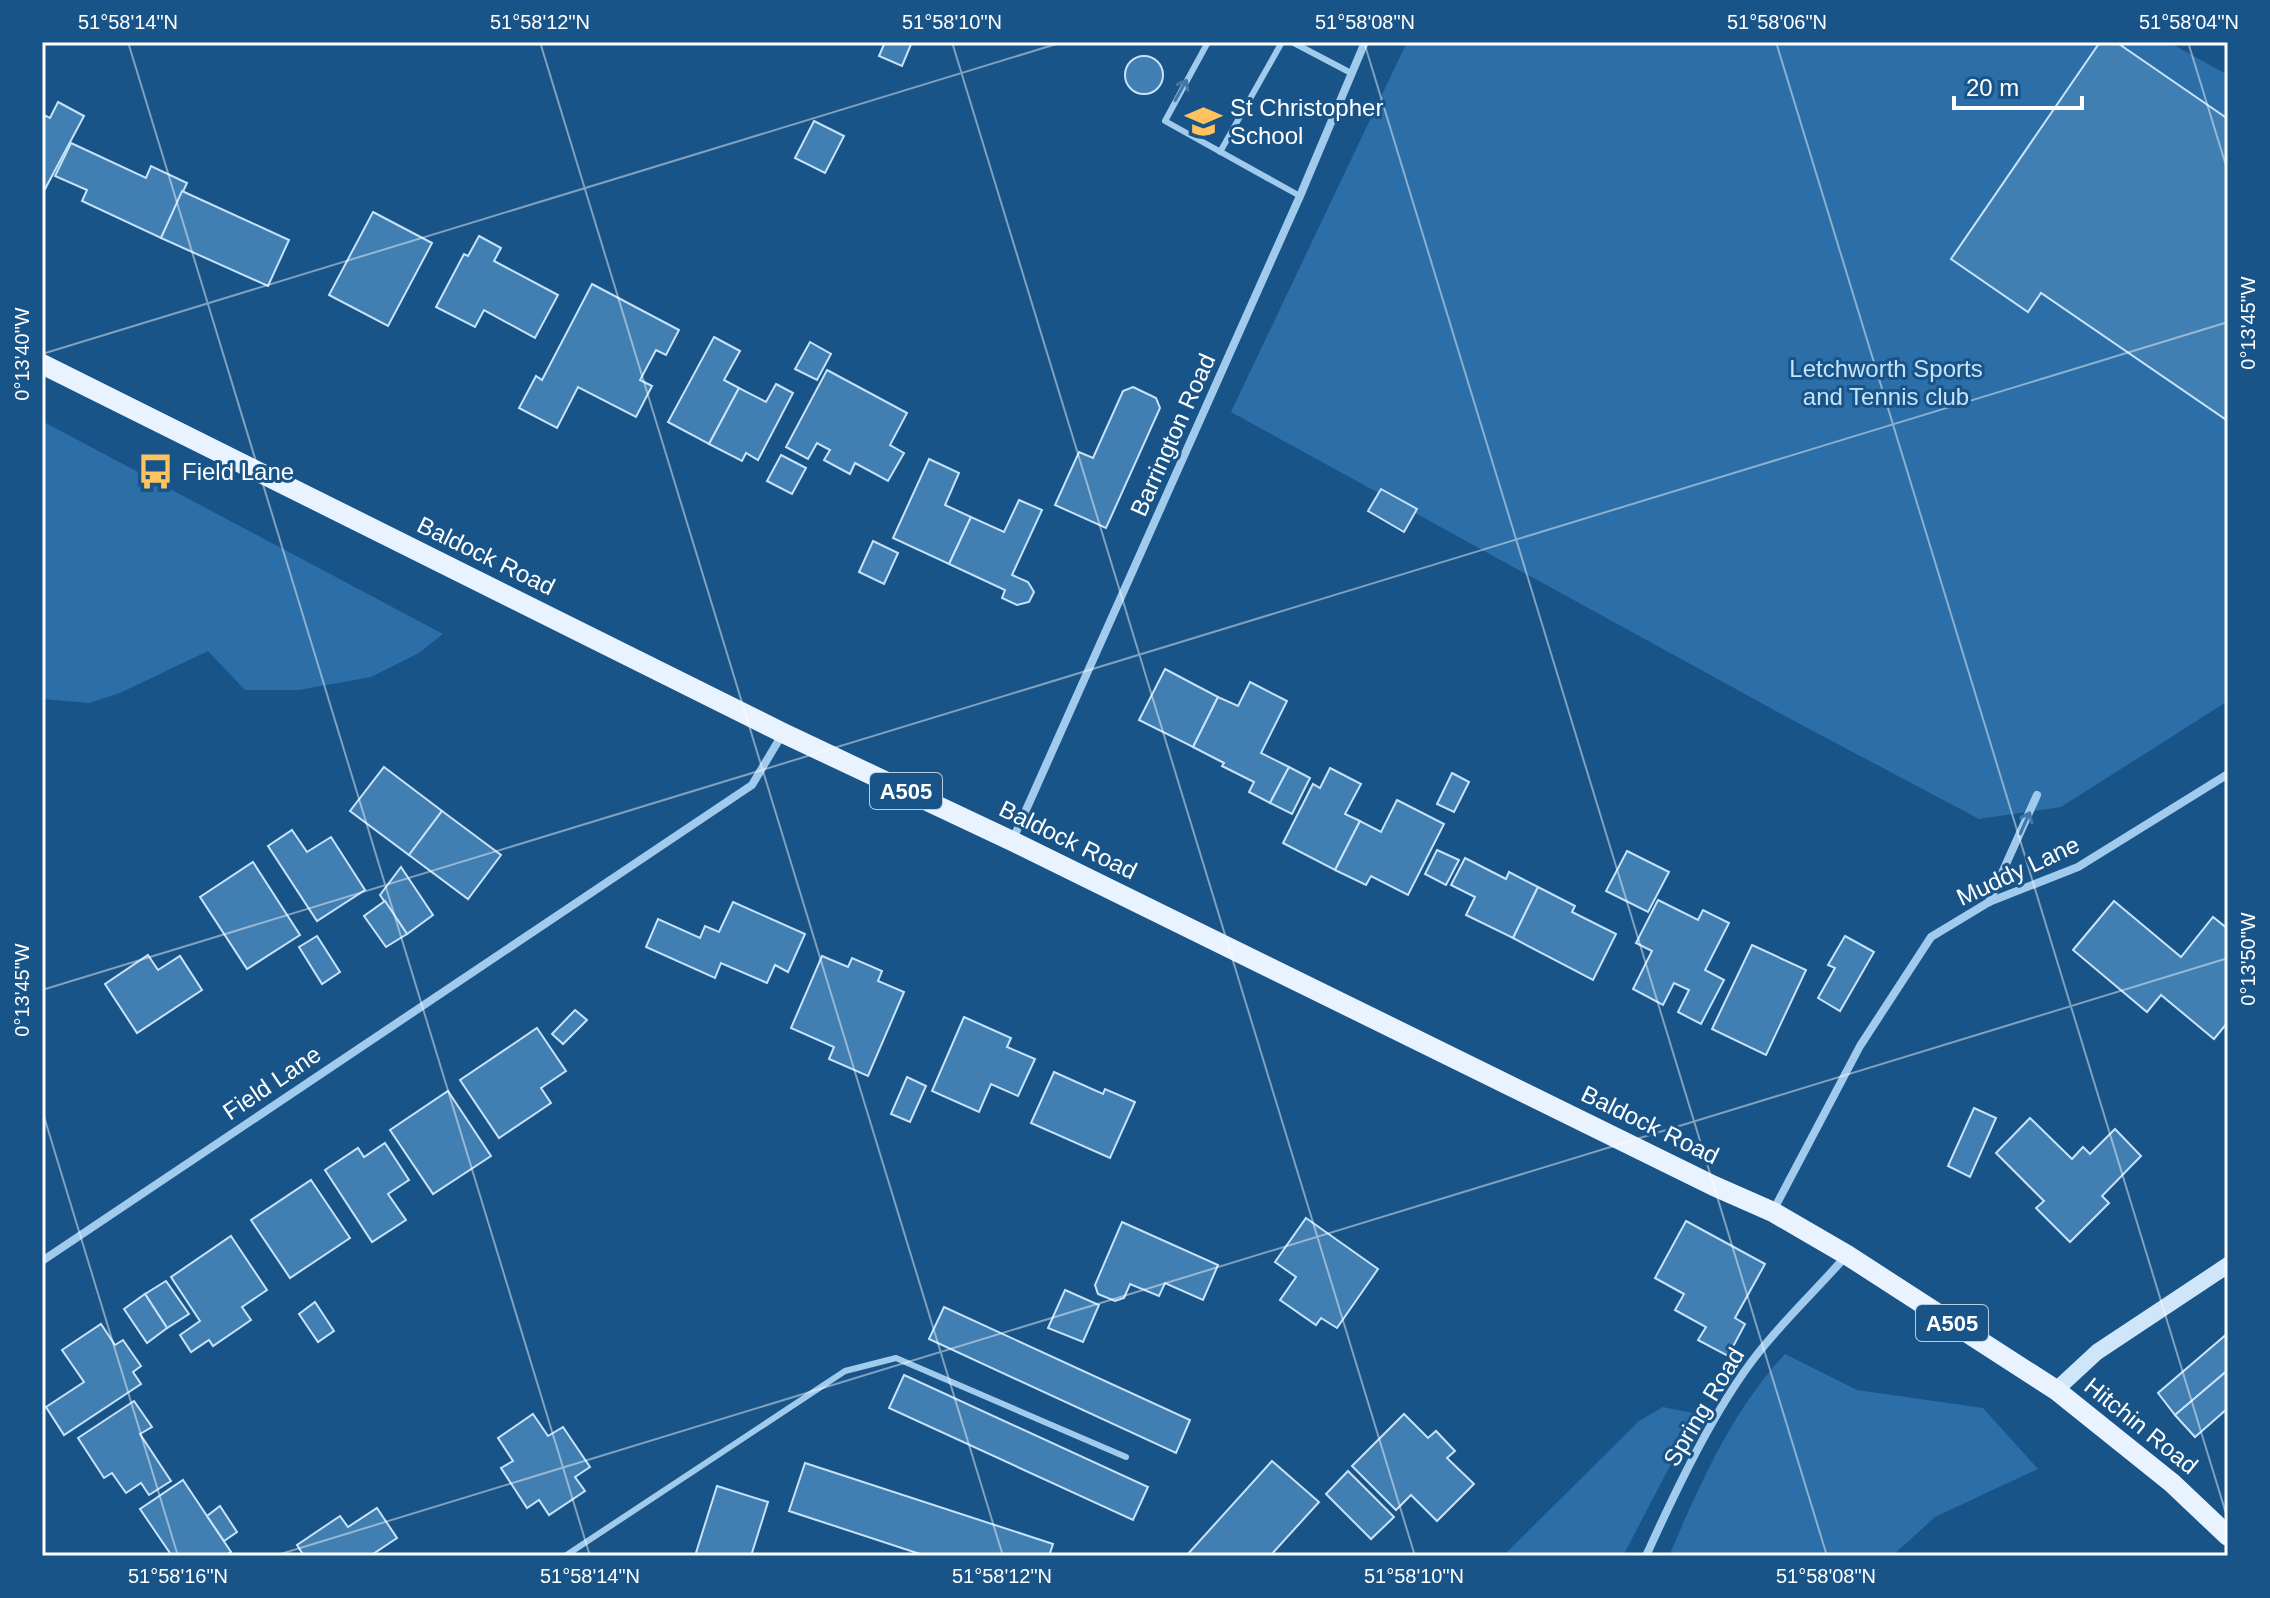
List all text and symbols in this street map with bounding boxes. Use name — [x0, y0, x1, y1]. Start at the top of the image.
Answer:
text: 51°58'14"N — [78, 11, 178, 33]
text: 51°58'12"N — [490, 11, 590, 33]
text: 51°58'10"N — [902, 11, 1002, 33]
text: 51°58'08"N — [1315, 11, 1415, 33]
text: 51°58'06"N — [1727, 11, 1827, 33]
text: 51°58'04"N — [2139, 11, 2239, 33]
scale bar — [1954, 60, 2082, 110]
text: 20 m — [1966, 74, 2019, 101]
one-way arrow — [1174, 79, 1190, 102]
place label: St Christopher School — [1230, 94, 1383, 149]
school or university icon: St Christopher School — [1185, 103, 1223, 141]
text: 0°13'45"W — [2237, 276, 2259, 370]
text: 0°13'40"W — [11, 307, 33, 401]
street label: Barrington Road — [1125, 349, 1220, 520]
park label: Letchworth Sports and Tennis club — [1789, 355, 1983, 410]
bus stop icon: Field Lane — [137, 453, 175, 491]
place label: Field Lane — [182, 458, 294, 485]
street label: Baldock Road — [413, 511, 559, 600]
road number: A505 — [870, 773, 942, 809]
street label: Baldock Road — [995, 795, 1141, 884]
one-way arrow — [2018, 811, 2033, 836]
street label: Muddy Lane — [1952, 830, 2083, 911]
text: 0°13'50"W — [2237, 912, 2259, 1006]
text: 0°13'45"W — [11, 943, 33, 1037]
street label: Field Lane — [218, 1040, 326, 1125]
street label: Baldock Road — [1577, 1080, 1723, 1169]
road number: A505 — [1916, 1305, 1988, 1341]
street label: Spring Road — [1658, 1343, 1750, 1471]
street label: Hitchin Road — [2079, 1372, 2203, 1479]
text: 51°58'16"N — [128, 1565, 228, 1587]
text: 51°58'14"N — [540, 1565, 640, 1587]
text: 51°58'12"N — [952, 1565, 1052, 1587]
text: 51°58'10"N — [1364, 1565, 1464, 1587]
text: 51°58'08"N — [1776, 1565, 1876, 1587]

